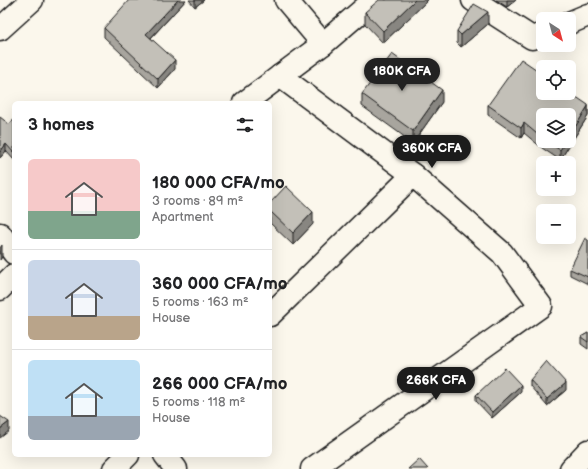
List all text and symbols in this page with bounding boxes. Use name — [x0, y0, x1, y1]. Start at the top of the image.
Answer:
north arrow — [536, 12, 576, 52]
map controls — [536, 12, 576, 244]
pin: 180K CFA — [361, 58, 443, 92]
button: locate — [536, 60, 576, 100]
text: 180K CFA — [373, 63, 431, 79]
button: layers — [536, 108, 576, 148]
icon: filters — [234, 114, 256, 136]
text: 3 homes — [28, 115, 94, 135]
pin: 360K CFA — [391, 135, 473, 169]
text: 360K CFA — [402, 140, 462, 156]
button: + — [536, 156, 576, 196]
text: 180 000 CFA/mo — [152, 173, 285, 193]
icon: home — [60, 175, 108, 223]
text: 3 rooms · 89 m² — [152, 193, 243, 209]
button: − — [536, 204, 576, 244]
text: Apartment — [152, 209, 213, 225]
text: 360 000 CFA/mo — [152, 274, 288, 294]
icon: home — [60, 276, 108, 324]
text: 5 rooms · 163 m² — [152, 294, 249, 310]
text: House — [152, 310, 190, 326]
pin: 266K CFA — [395, 367, 477, 401]
text: 266K CFA — [406, 372, 466, 388]
text: 266 000 CFA/mo — [152, 374, 288, 394]
icon: home — [60, 376, 108, 424]
text: 5 rooms · 118 m² — [152, 394, 245, 410]
text: House — [152, 410, 190, 426]

